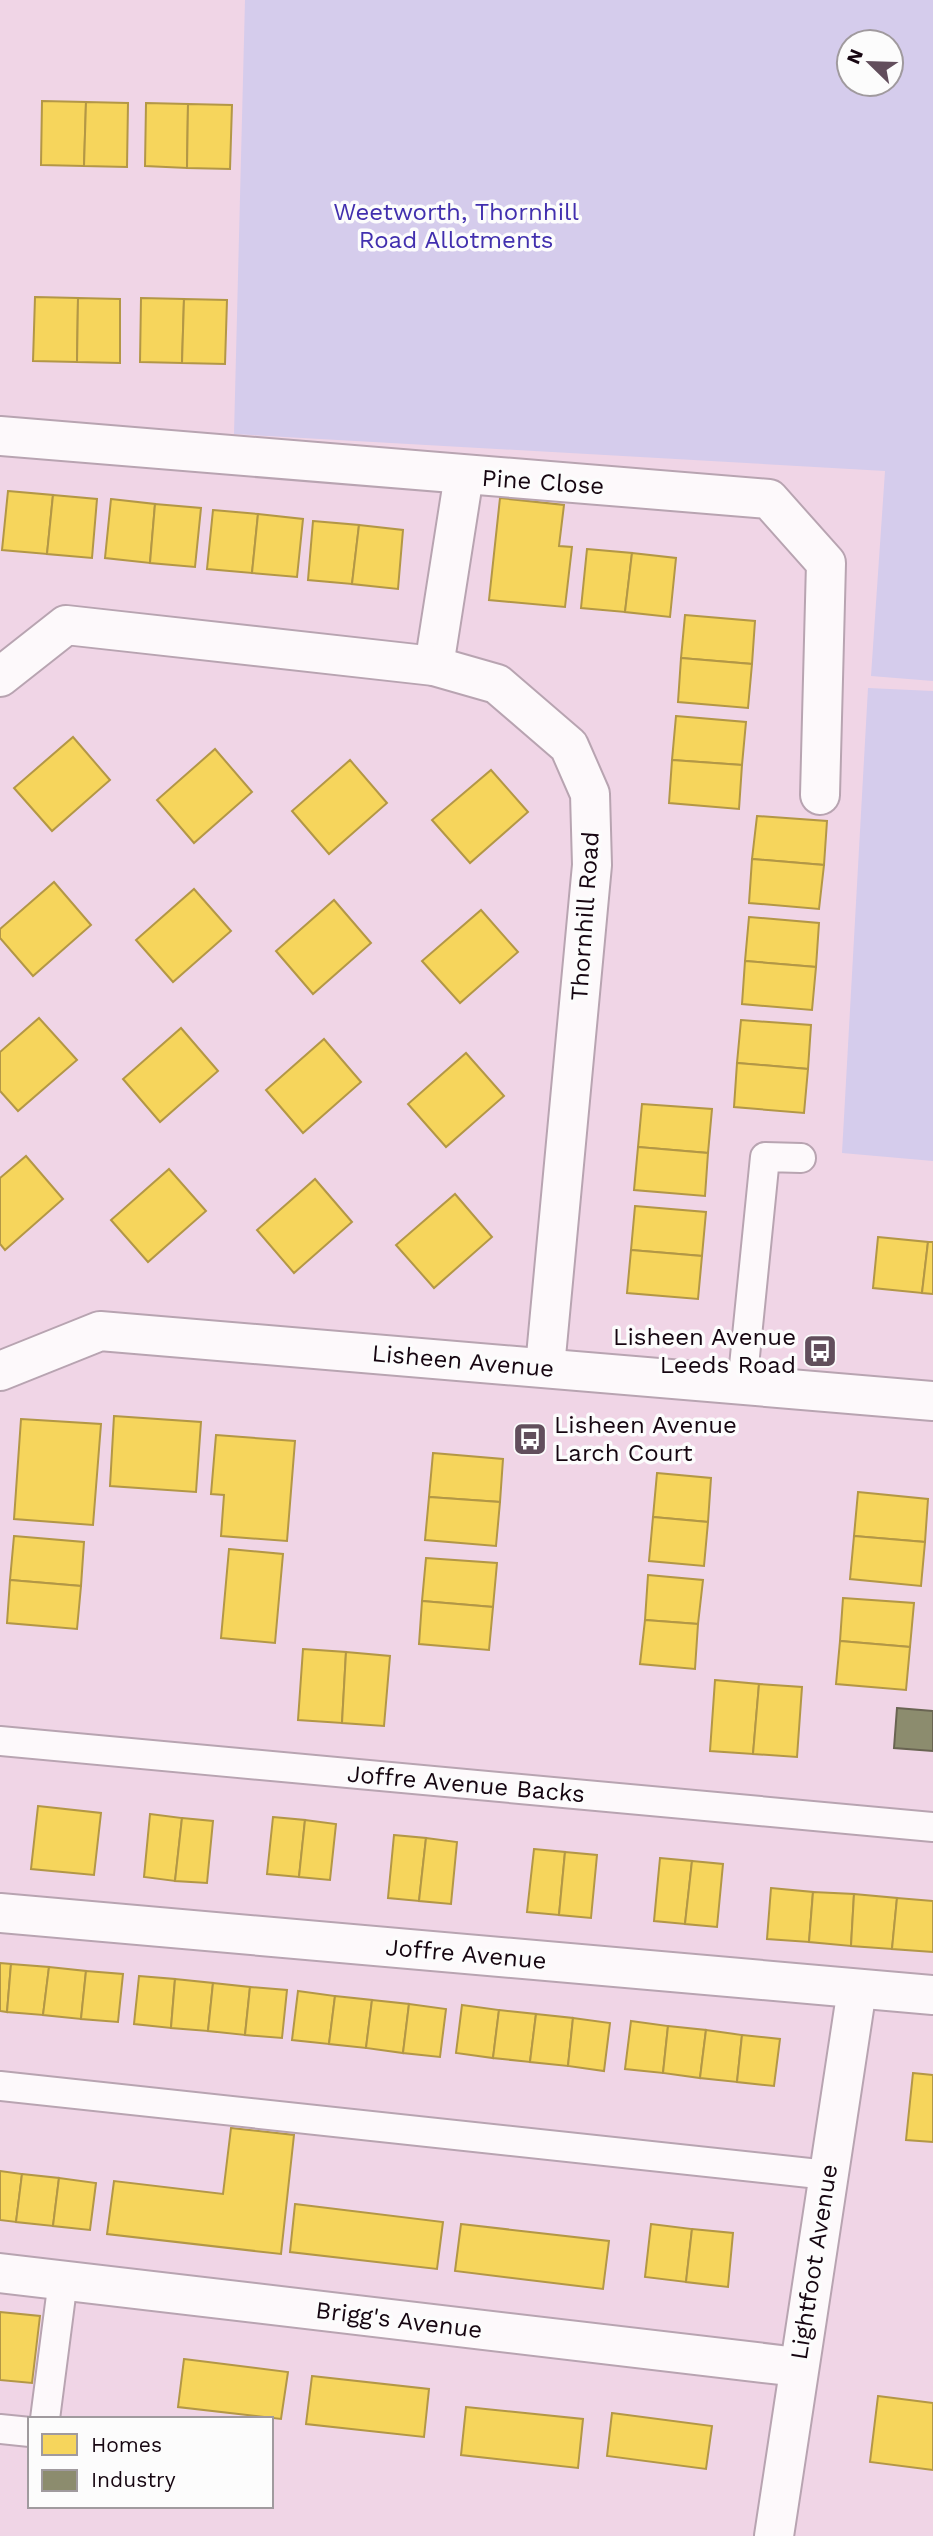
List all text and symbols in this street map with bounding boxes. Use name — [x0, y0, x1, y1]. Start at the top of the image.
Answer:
north arrow — [835, 28, 905, 98]
text: N — [841, 46, 868, 68]
park label: Weetworth, Thornhill Road Allotments — [333, 198, 579, 254]
street label: Pine Close — [481, 464, 605, 500]
street label: Thornhill Road — [565, 830, 605, 1002]
place label: Lisheen Avenue Leeds Road — [613, 1323, 796, 1379]
bus stop icon: Lisheen Avenue Leeds Road — [801, 1332, 839, 1370]
street label: Lisheen Avenue — [371, 1339, 555, 1383]
place label: Lisheen Avenue Larch Court — [554, 1411, 737, 1467]
bus stop icon: Lisheen Avenue Larch Court — [511, 1420, 549, 1458]
street label: Joffre Avenue Backs — [346, 1760, 586, 1808]
street label: Joffre Avenue — [384, 1933, 548, 1975]
street label: Lightfoot Avenue — [785, 2162, 843, 2362]
street label: Brigg's Avenue — [314, 2296, 484, 2344]
legend — [28, 2417, 273, 2508]
text: Homes — [91, 2432, 162, 2457]
text: Industry — [91, 2467, 176, 2492]

